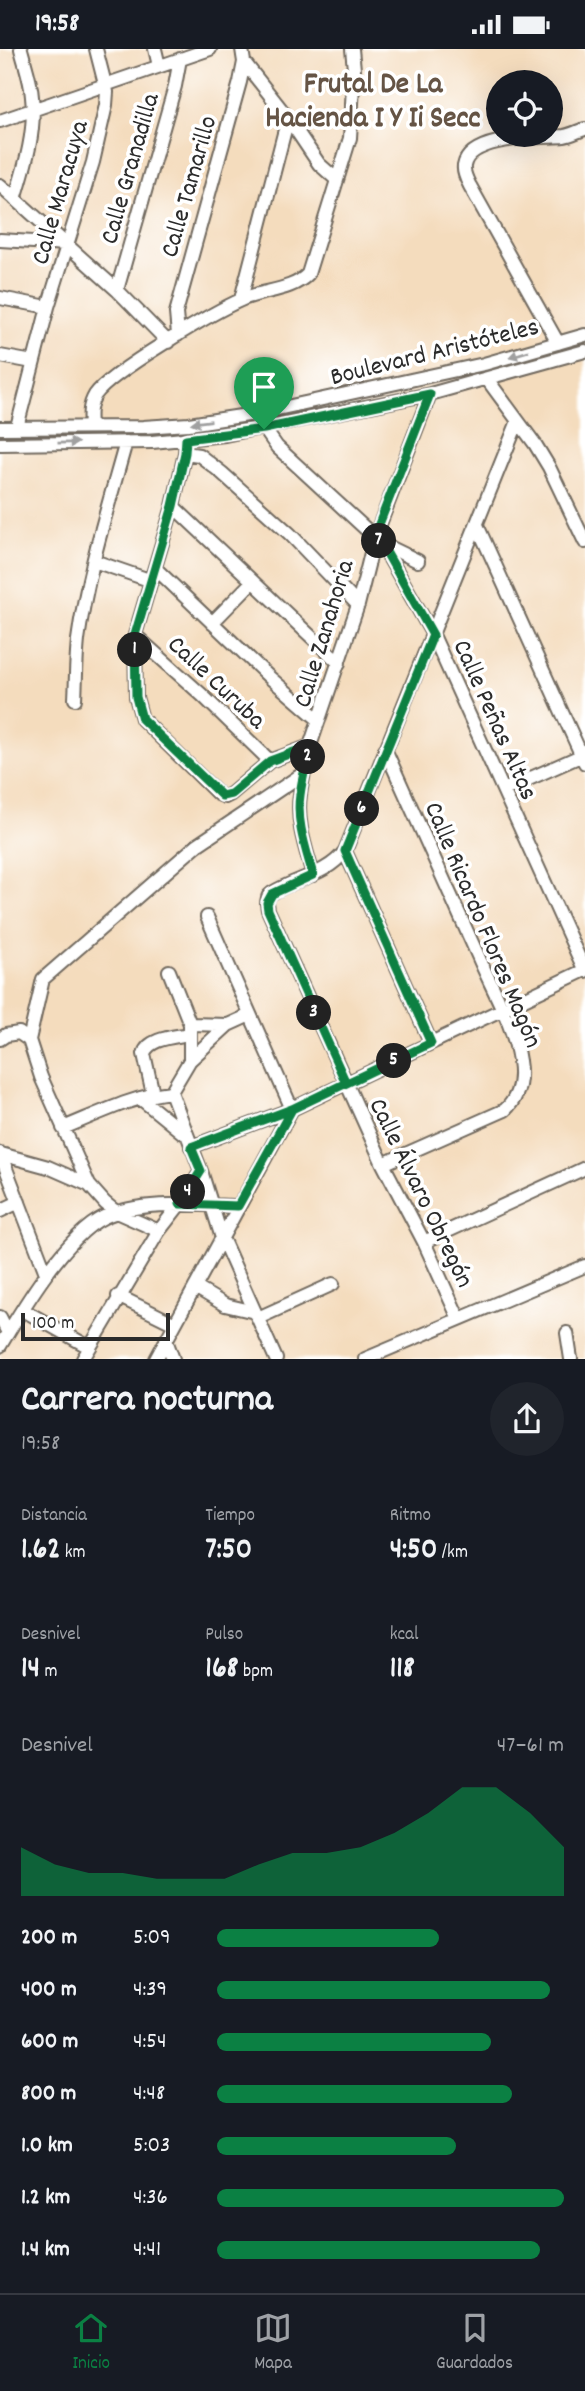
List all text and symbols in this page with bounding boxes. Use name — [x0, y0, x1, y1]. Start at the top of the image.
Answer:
text: 19:58 — [35, 6, 79, 43]
district label: Frutal De La Hacienda I Y Ii Secc — [265, 65, 481, 142]
map controls — [486, 70, 563, 147]
button: locate — [486, 70, 563, 147]
street label: Calle Granadilla — [92, 88, 171, 249]
street label: Calle Tamarillo — [152, 112, 228, 262]
street label: Calle Maracuya — [23, 116, 100, 269]
street label: Boulevard Aristóteles — [327, 310, 543, 397]
one-way arrow — [509, 349, 530, 359]
pin — [234, 357, 294, 429]
icon: arrive — [245, 368, 283, 406]
one-way arrow — [190, 417, 212, 428]
one-way arrow — [57, 437, 79, 449]
pin: 7 — [362, 524, 396, 559]
text: 7 — [375, 527, 382, 554]
street label: Calle Zanahoria — [285, 555, 366, 712]
street label: Calle Curuba — [158, 628, 274, 740]
pin: 1 — [118, 633, 152, 667]
street label: Calle Peñas Altas — [442, 634, 546, 807]
text: 1 — [132, 636, 137, 663]
pin: 2 — [290, 739, 326, 775]
text: 2 — [303, 743, 312, 770]
pin: 6 — [344, 791, 380, 827]
text: 6 — [357, 795, 366, 822]
street label: Calle Ricardo Flores Magón — [413, 797, 550, 1054]
pin: 3 — [296, 995, 332, 1031]
text: 3 — [309, 999, 318, 1026]
pin: 5 — [376, 1044, 412, 1079]
text: 5 — [389, 1047, 398, 1074]
street label: Calle Álvaro Obregón — [358, 1092, 482, 1295]
pin: 4 — [170, 1175, 206, 1209]
text: 4 — [184, 1178, 191, 1205]
scale bar — [21, 1309, 170, 1341]
text: 100 m — [32, 1311, 74, 1338]
text: Carrera nocturna — [21, 1374, 273, 1429]
button: share — [490, 1382, 564, 1456]
text: 19:58 — [21, 1428, 60, 1461]
text: Distancia — [21, 1503, 87, 1530]
text: Tiempo — [205, 1503, 255, 1530]
text: Ritmo — [390, 1503, 431, 1530]
text: 1.62 — [21, 1530, 60, 1573]
text: 7:50 — [205, 1530, 252, 1573]
text: 4:50 — [390, 1530, 437, 1573]
text: km — [60, 1540, 86, 1567]
text: /km — [437, 1540, 468, 1567]
text: Desnivel — [21, 1622, 80, 1649]
text: Pulso — [205, 1622, 243, 1649]
text: kcal — [390, 1622, 419, 1649]
text: 14 — [21, 1649, 40, 1692]
text: 168 — [205, 1649, 239, 1692]
text: 118 — [390, 1649, 415, 1692]
text: m — [40, 1659, 57, 1686]
text: bpm — [239, 1659, 273, 1686]
text: Desnivel — [21, 1730, 93, 1763]
text: 47–61 m — [497, 1730, 564, 1763]
text: 200 m — [21, 1922, 77, 1955]
text: 5:09 — [133, 1922, 171, 1955]
text: 400 m — [21, 1974, 77, 2007]
text: 4:39 — [133, 1974, 167, 2007]
text: 600 m — [21, 2026, 78, 2059]
text: 4:54 — [133, 2026, 167, 2059]
text: 800 m — [21, 2078, 76, 2111]
text: 4:48 — [133, 2078, 165, 2111]
text: 1.0 km — [21, 2130, 73, 2163]
text: 5:03 — [133, 2130, 170, 2163]
text: 1.2 km — [21, 2182, 70, 2215]
text: 4:36 — [133, 2182, 168, 2215]
text: 1.4 km — [21, 2234, 70, 2267]
text: 4:41 — [133, 2234, 161, 2267]
tab: Inicio — [72, 2309, 110, 2378]
tab: Mapa — [254, 2309, 292, 2378]
tab: Guardados — [436, 2309, 513, 2378]

